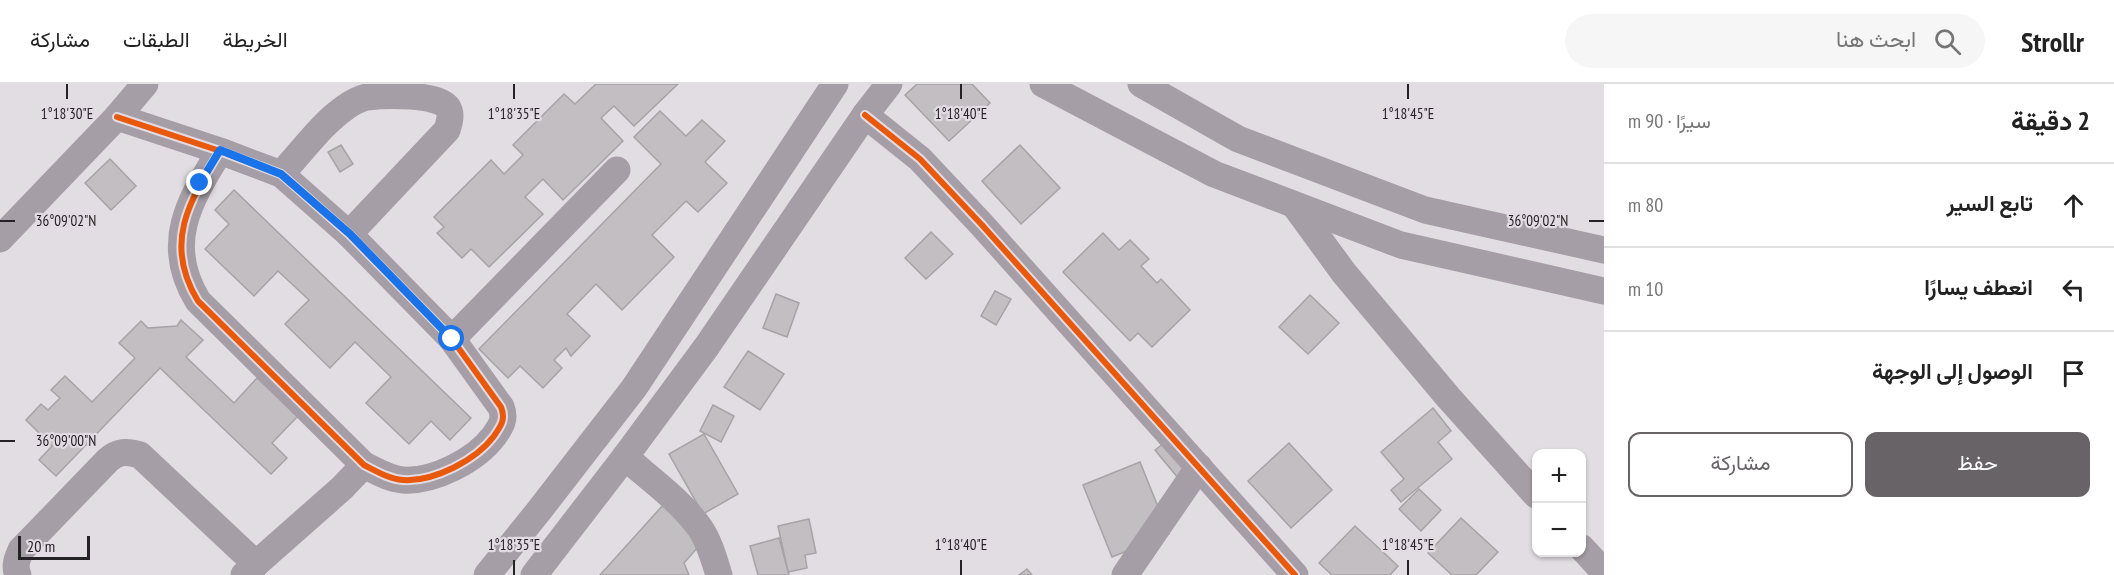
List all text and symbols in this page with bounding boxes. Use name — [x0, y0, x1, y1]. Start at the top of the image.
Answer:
search box — [1565, 14, 1985, 68]
text: Strollr — [2021, 23, 2084, 60]
text: ابحث هنا — [1836, 25, 1916, 53]
icon: search — [1931, 25, 1964, 58]
text: مشاركة — [30, 26, 90, 53]
text: الطبقات — [123, 26, 190, 53]
text: الخريطة — [223, 26, 288, 53]
text: 1°18'30"E — [41, 104, 93, 123]
text: 1°18'35"E — [488, 104, 540, 123]
text: 1°18'40"E — [935, 104, 987, 123]
text: 1°18'45"E — [1382, 104, 1434, 123]
text: 2 دقيقة — [2011, 104, 2090, 137]
text: سيرًا · 90 m — [1628, 108, 1711, 134]
route end — [186, 169, 212, 195]
text: تابع السير — [1946, 189, 2033, 217]
icon: ahead — [2057, 189, 2090, 222]
text: 80 m — [1628, 192, 1663, 218]
text: 36°09'02"N — [36, 211, 96, 230]
text: 36°09'02"N — [1508, 211, 1568, 230]
text: انعطف يسارًا — [1924, 273, 2033, 301]
icon: left — [2057, 273, 2090, 306]
text: 10 m — [1628, 276, 1663, 302]
route start — [438, 325, 464, 351]
text: الوصول إلى الوجهة — [1872, 357, 2033, 385]
icon: arrive — [2057, 357, 2090, 390]
text: 36°09'00"N — [36, 431, 96, 450]
button: مشاركة — [1628, 432, 1853, 497]
button: حفظ — [1865, 432, 2090, 497]
map controls — [1532, 449, 1586, 557]
button: + — [1532, 449, 1586, 503]
button: − — [1532, 503, 1586, 557]
scale bar — [18, 533, 90, 560]
text: 1°18'35"E — [488, 535, 540, 554]
text: 1°18'40"E — [935, 535, 987, 554]
text: 1°18'45"E — [1382, 535, 1434, 554]
text: 20 m — [27, 536, 55, 556]

